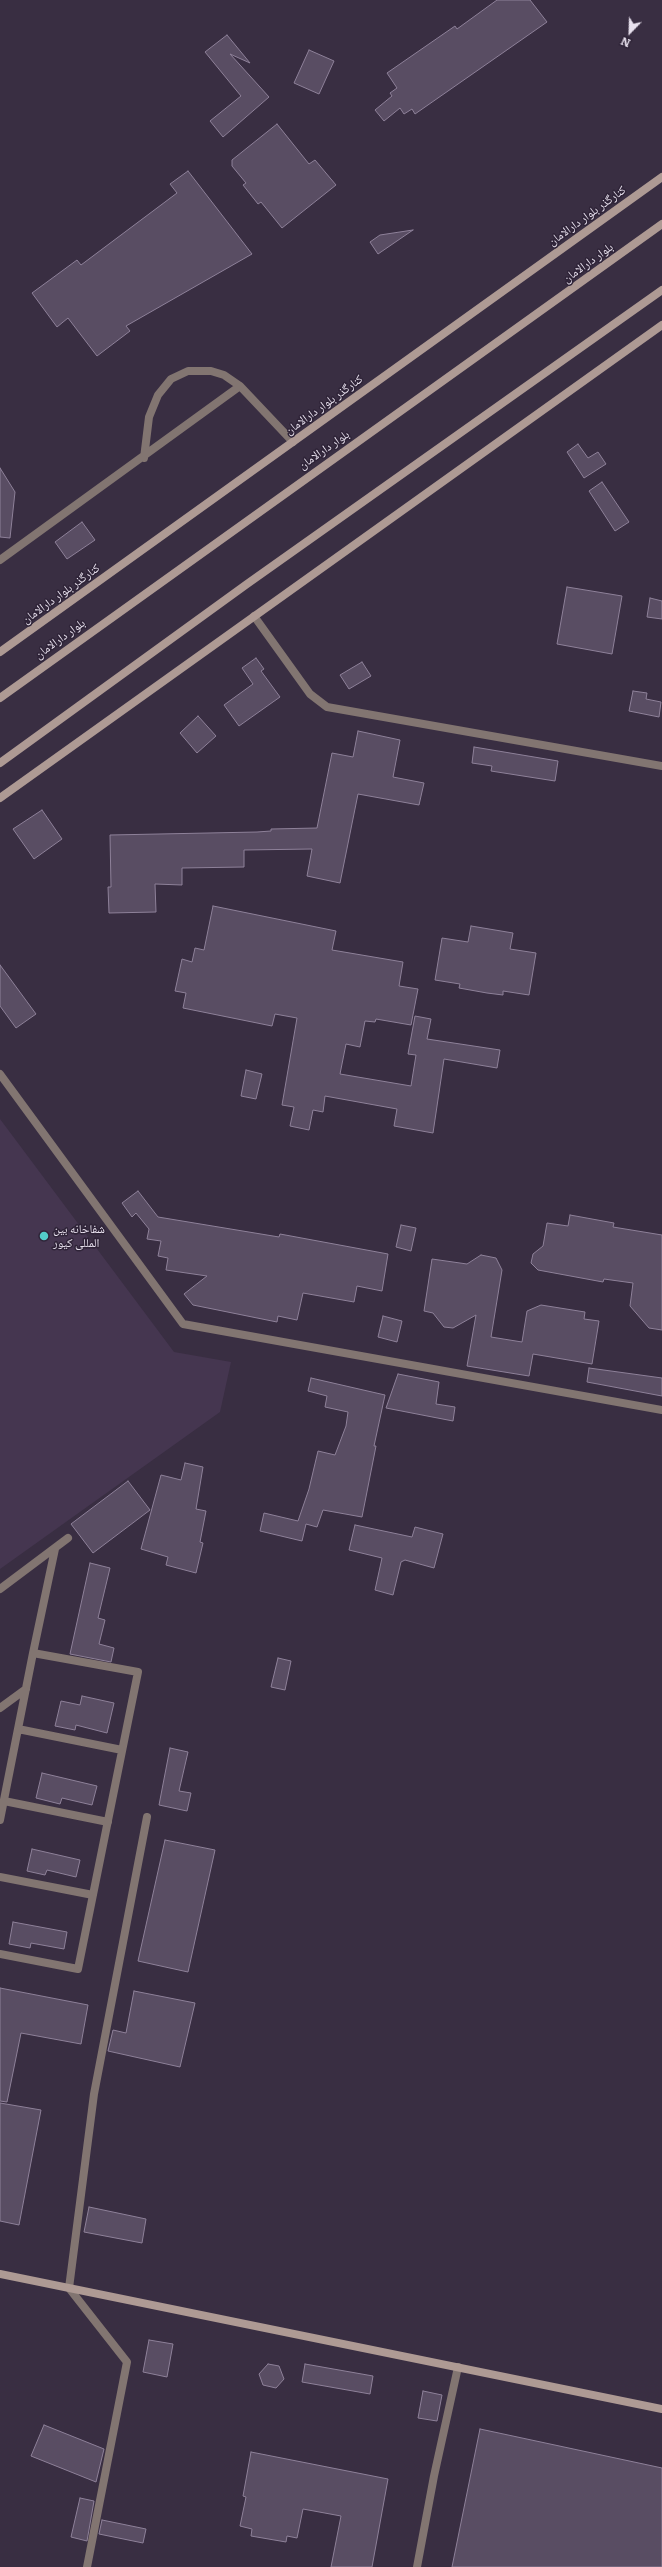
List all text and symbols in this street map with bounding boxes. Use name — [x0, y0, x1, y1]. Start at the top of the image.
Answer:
north arrow — [610, 12, 650, 52]
text: N — [618, 34, 633, 52]
street label: کنارگذر بلوار دارالامان — [545, 183, 629, 249]
street label: بلوار دارالامان — [560, 240, 616, 286]
street label: کنارگذر بلوار دارالامان — [282, 372, 366, 438]
street label: بلوار دارالامان — [296, 427, 352, 473]
street label: کنارگذر بلوار دارالامان — [19, 561, 103, 627]
street label: بلوار دارالامان — [32, 616, 88, 662]
place label: شفاخانه بین المللی کیور — [53, 1222, 105, 1250]
marker: شفاخانه بین المللی کیور — [38, 1230, 50, 1242]

